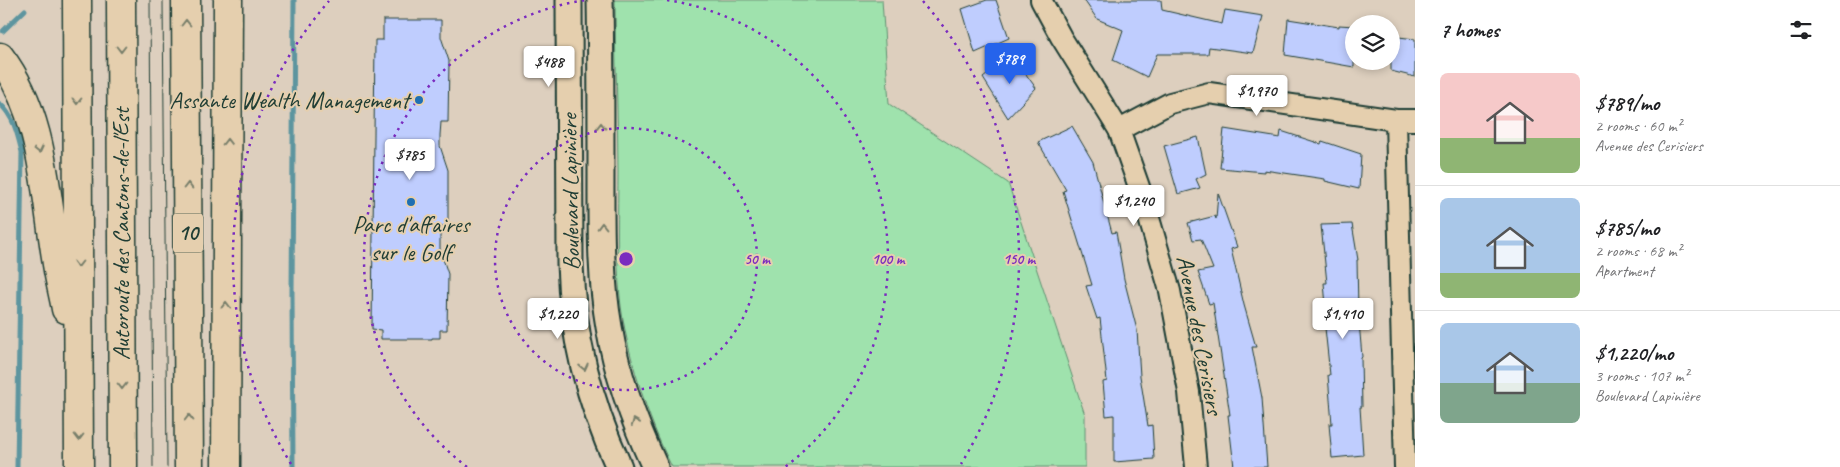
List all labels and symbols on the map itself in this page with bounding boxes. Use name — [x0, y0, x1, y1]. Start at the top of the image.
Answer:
one-way arrow — [181, 19, 191, 27]
pin: $789 — [980, 42, 1040, 85]
one-way arrow — [116, 45, 126, 53]
pin: $488 — [519, 46, 579, 88]
pin: $1,970 — [1216, 74, 1298, 117]
place label: Assante Wealth Management — [170, 85, 412, 115]
marker: Assante Wealth Management — [413, 94, 425, 106]
one-way arrow — [72, 98, 82, 105]
street label: Autoroute des Cantons-de-l'Est — [106, 106, 136, 360]
street label: Boulevard Lapinière — [554, 111, 586, 271]
one-way arrow — [596, 122, 606, 130]
one-way arrow — [222, 138, 232, 146]
pin: $785 — [380, 138, 440, 181]
one-way arrow — [33, 145, 44, 154]
one-way arrow — [183, 182, 193, 190]
pin: $1,240 — [1093, 184, 1175, 227]
marker: Parc d'affaires sur le Golf — [405, 196, 417, 208]
place label: Parc d'affaires sur le Golf — [353, 209, 471, 267]
road number: 10 — [173, 214, 203, 252]
one-way arrow — [596, 222, 607, 230]
centre of rings — [617, 250, 635, 268]
text: 50 m — [744, 250, 771, 269]
text: 100 m — [872, 250, 906, 269]
text: 150 m — [1003, 250, 1037, 269]
street label: Avenue des Cerisiers — [1170, 253, 1230, 419]
one-way arrow — [73, 260, 83, 268]
pin: $1,220 — [517, 298, 599, 340]
pin: $1,410 — [1302, 298, 1384, 340]
one-way arrow — [220, 301, 231, 309]
one-way arrow — [579, 362, 589, 370]
one-way arrow — [117, 382, 127, 390]
one-way arrow — [184, 414, 194, 422]
one-way arrow — [631, 418, 641, 427]
one-way arrow — [74, 434, 84, 441]

